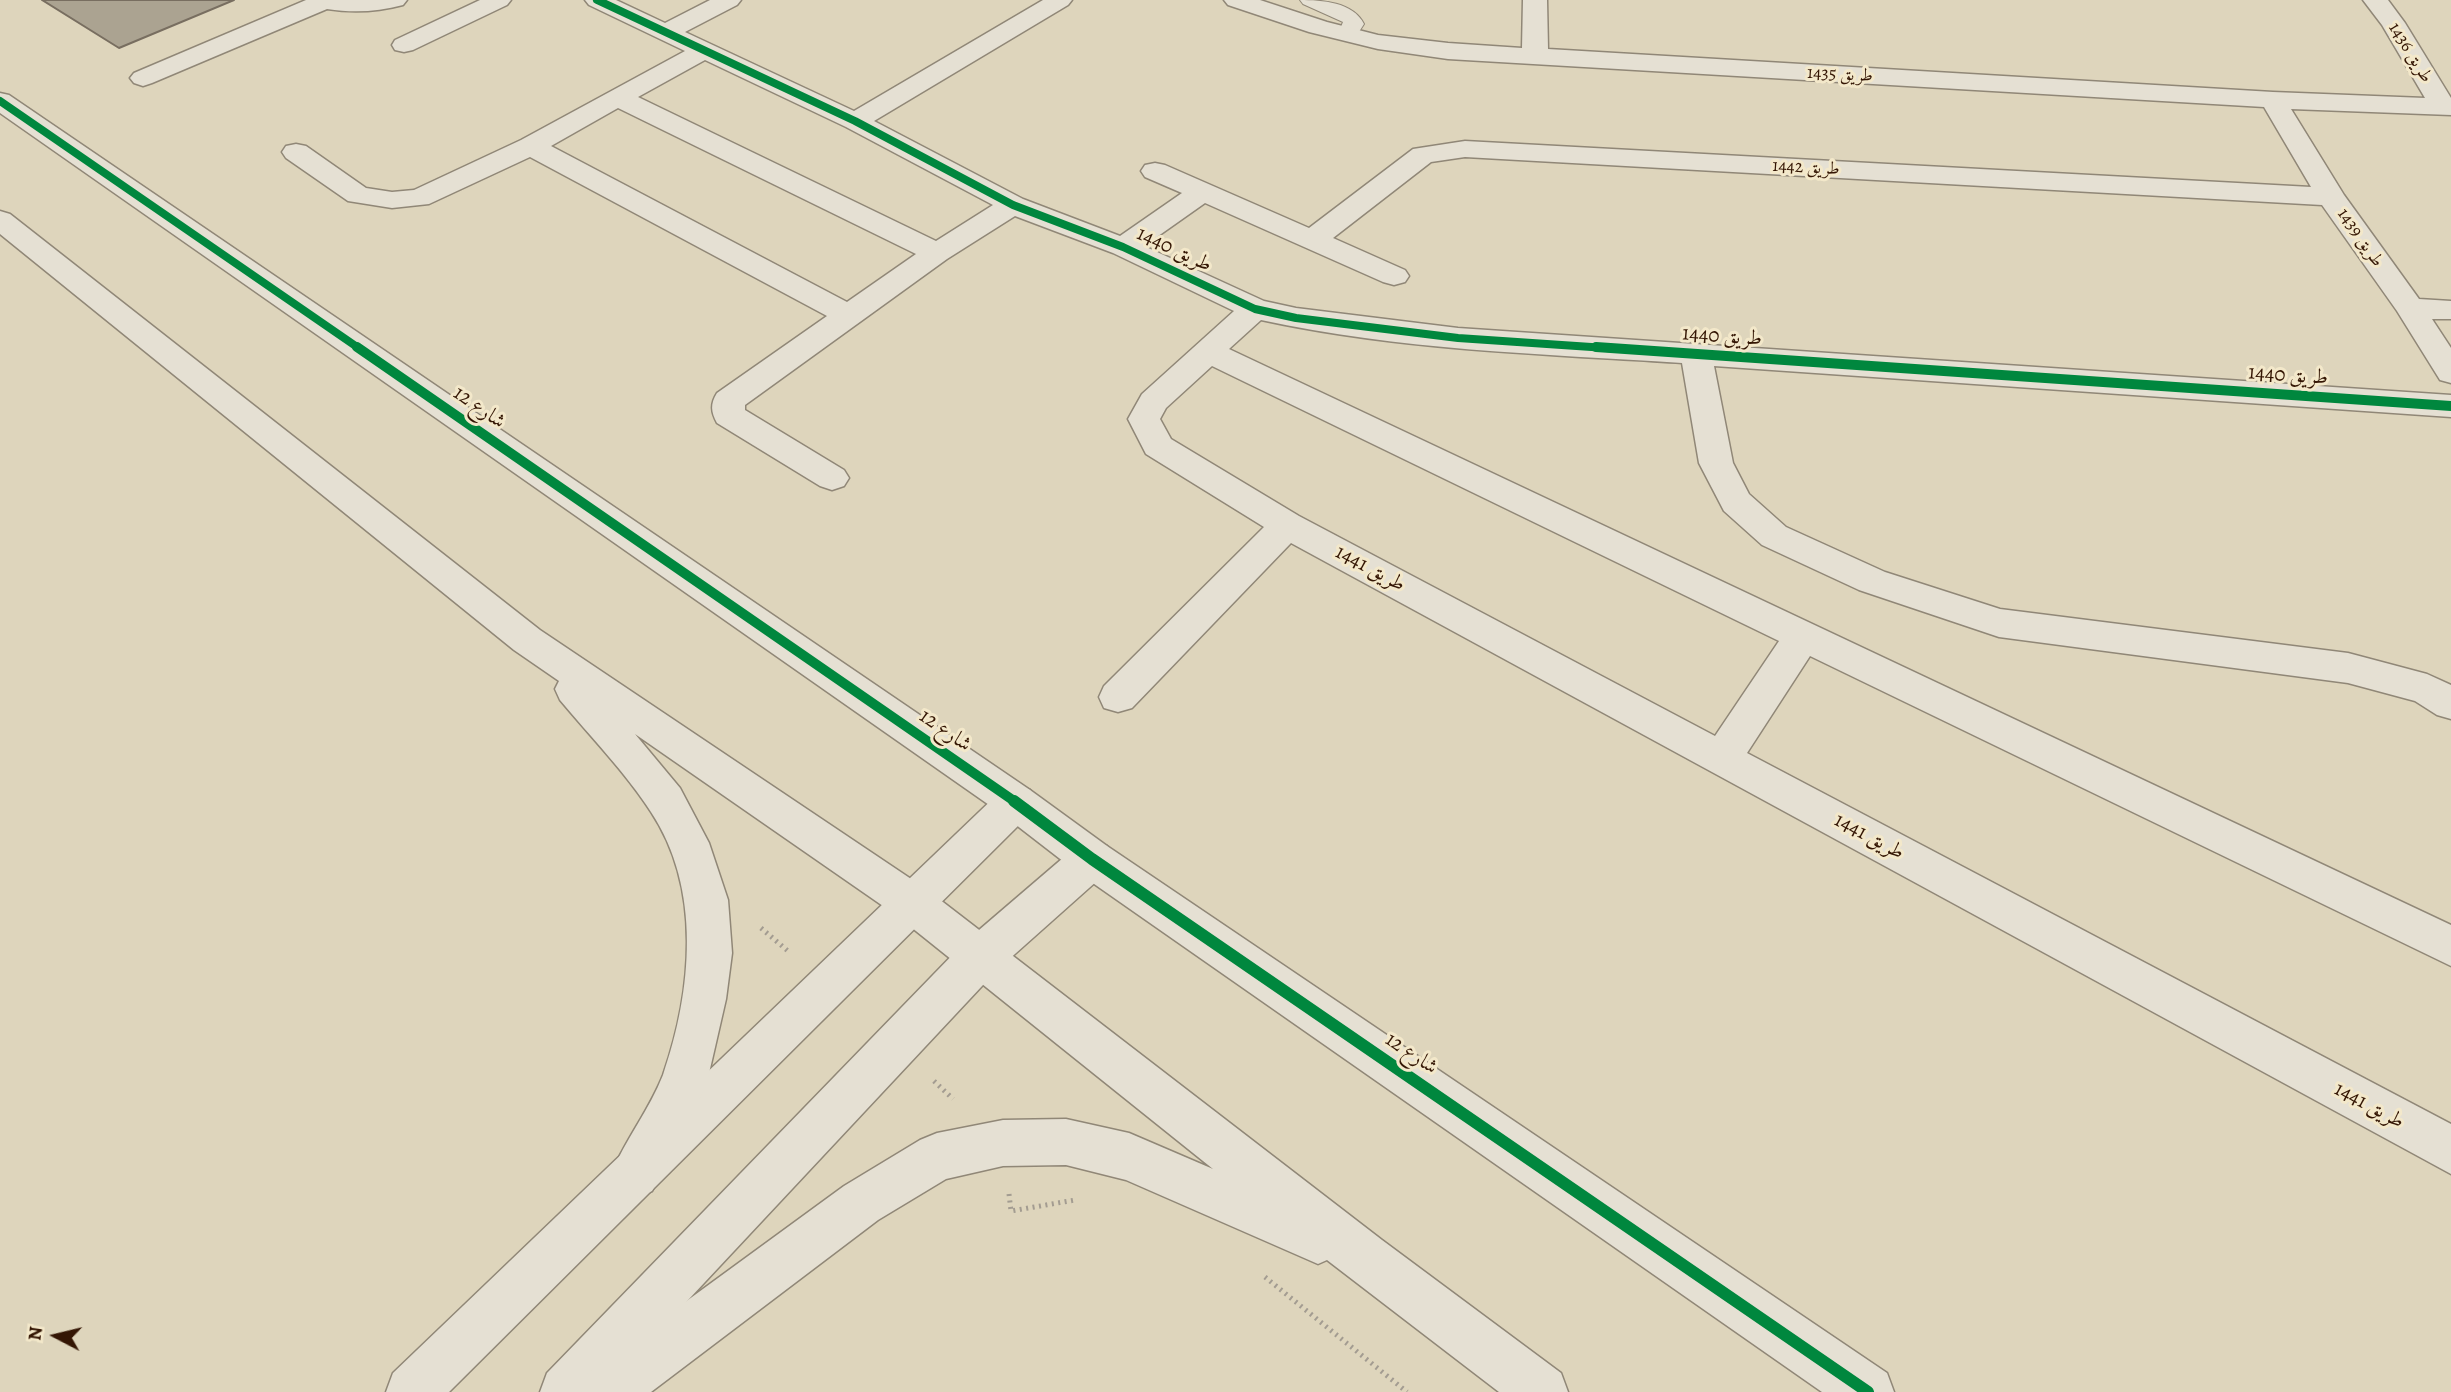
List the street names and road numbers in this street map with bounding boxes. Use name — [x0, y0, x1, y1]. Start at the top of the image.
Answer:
street label: طريق 1436 — [2383, 19, 2437, 87]
street label: طريق 1435 — [1806, 62, 1874, 88]
street label: طريق 1442 — [1772, 155, 1840, 181]
street label: طريق 1439 — [2332, 205, 2388, 271]
street label: طريق 1440 — [1132, 222, 1216, 278]
street label: طريق 1440 — [1681, 322, 1763, 352]
street label: طريق 1440 — [2247, 361, 2329, 391]
street label: شارع 12 — [448, 381, 510, 435]
street label: طريق 1441 — [1331, 540, 1409, 598]
street label: شارع 12 — [914, 704, 976, 758]
street label: طريق 1441 — [1830, 808, 1908, 866]
street label: شارع 12 — [1380, 1027, 1442, 1081]
street label: طريق 1441 — [2330, 1077, 2408, 1135]

